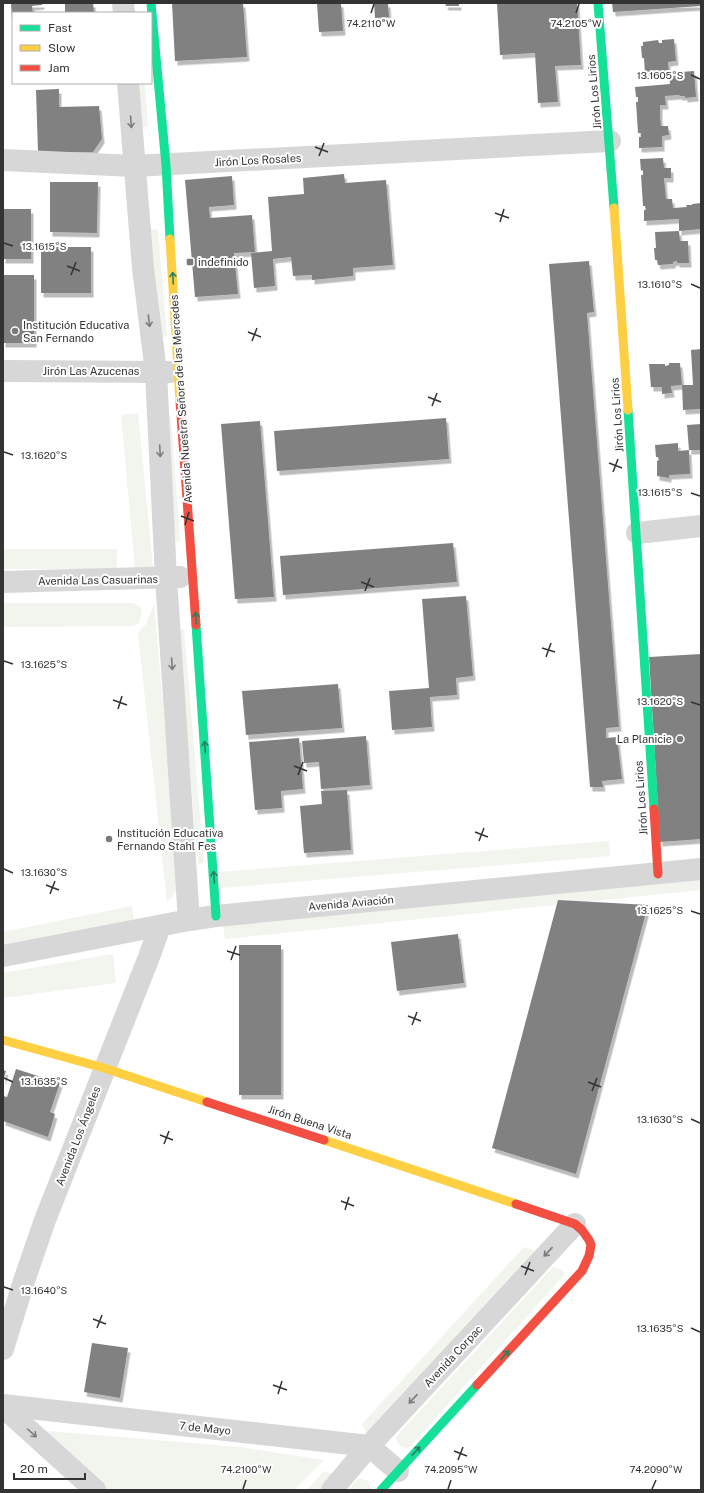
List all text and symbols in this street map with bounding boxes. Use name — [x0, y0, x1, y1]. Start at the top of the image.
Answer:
legend — [12, 12, 152, 84]
text: 74.2110°W — [347, 17, 396, 29]
text: 74.2105°W — [550, 17, 602, 29]
text: Fast — [48, 21, 73, 35]
text: Slow — [48, 41, 76, 55]
street label: Jirón Los Lirios — [585, 54, 603, 130]
text: Jam — [48, 61, 70, 75]
text: 13.1605°S — [637, 69, 684, 81]
one-way arrow — [127, 115, 135, 128]
street label: Jirón Los Rosales — [214, 152, 302, 168]
text: 13.1615°S — [22, 240, 67, 252]
place label: indefinido — [198, 256, 249, 268]
marker: indefinido — [185, 257, 195, 267]
one-way arrow — [169, 272, 176, 285]
text: 13.1610°S — [638, 278, 683, 290]
street label: Avenida Nuestra Señora de las Mercedes — [168, 294, 194, 504]
one-way arrow — [145, 314, 153, 327]
place label: Institución Educativa San Fernando — [23, 319, 129, 344]
marker: Institución Educativa San Fernando — [10, 326, 20, 336]
street label: Jirón Las Azucenas — [43, 365, 140, 377]
street label: Jirón Los Lirios — [608, 377, 626, 453]
one-way arrow — [156, 444, 163, 457]
text: 13.1620°S — [21, 449, 67, 461]
text: 13.1615°S — [638, 486, 683, 498]
street label: Avenida Las Casuarinas — [38, 573, 159, 587]
one-way arrow — [193, 612, 200, 625]
one-way arrow — [168, 657, 175, 670]
text: 13.1625°S — [21, 658, 68, 670]
text: 13.1620°S — [637, 695, 683, 707]
place label: La Planicie — [617, 733, 672, 745]
marker: La Planicie — [675, 734, 685, 744]
one-way arrow — [202, 741, 209, 754]
street label: Jirón Los Lirios — [632, 760, 650, 836]
place label: Institución Educativa Fernando Stahl Fes — [117, 827, 223, 852]
marker: Institución Educativa Fernando Stahl Fes — [104, 834, 114, 844]
text: 13.1630°S — [21, 866, 68, 878]
one-way arrow — [210, 871, 217, 884]
street label: Avenida Aviación — [308, 893, 394, 913]
text: 13.1625°S — [637, 904, 684, 916]
text: 13.1635°S — [21, 1075, 68, 1087]
street label: Avenida Los Ángeles — [53, 1084, 103, 1187]
street label: Jirón Buena Vista — [267, 1103, 353, 1141]
text: 13.1630°S — [637, 1113, 684, 1125]
one-way arrow — [544, 1247, 553, 1257]
text: 13.1640°S — [21, 1284, 68, 1296]
text: 13.1635°S — [637, 1322, 684, 1334]
street label: Avenida Corpac — [421, 1323, 485, 1389]
one-way arrow — [500, 1350, 509, 1360]
one-way arrow — [408, 1394, 417, 1405]
street label: 7 de Mayo — [178, 1419, 232, 1437]
one-way arrow — [27, 1428, 37, 1438]
one-way arrow — [412, 1446, 421, 1456]
scale bar — [14, 1455, 85, 1481]
text: 20 m — [20, 1462, 48, 1476]
text: 74.2100°W — [221, 1463, 272, 1475]
text: 74.2095°W — [424, 1463, 478, 1475]
text: 74.2090°W — [630, 1463, 683, 1475]

